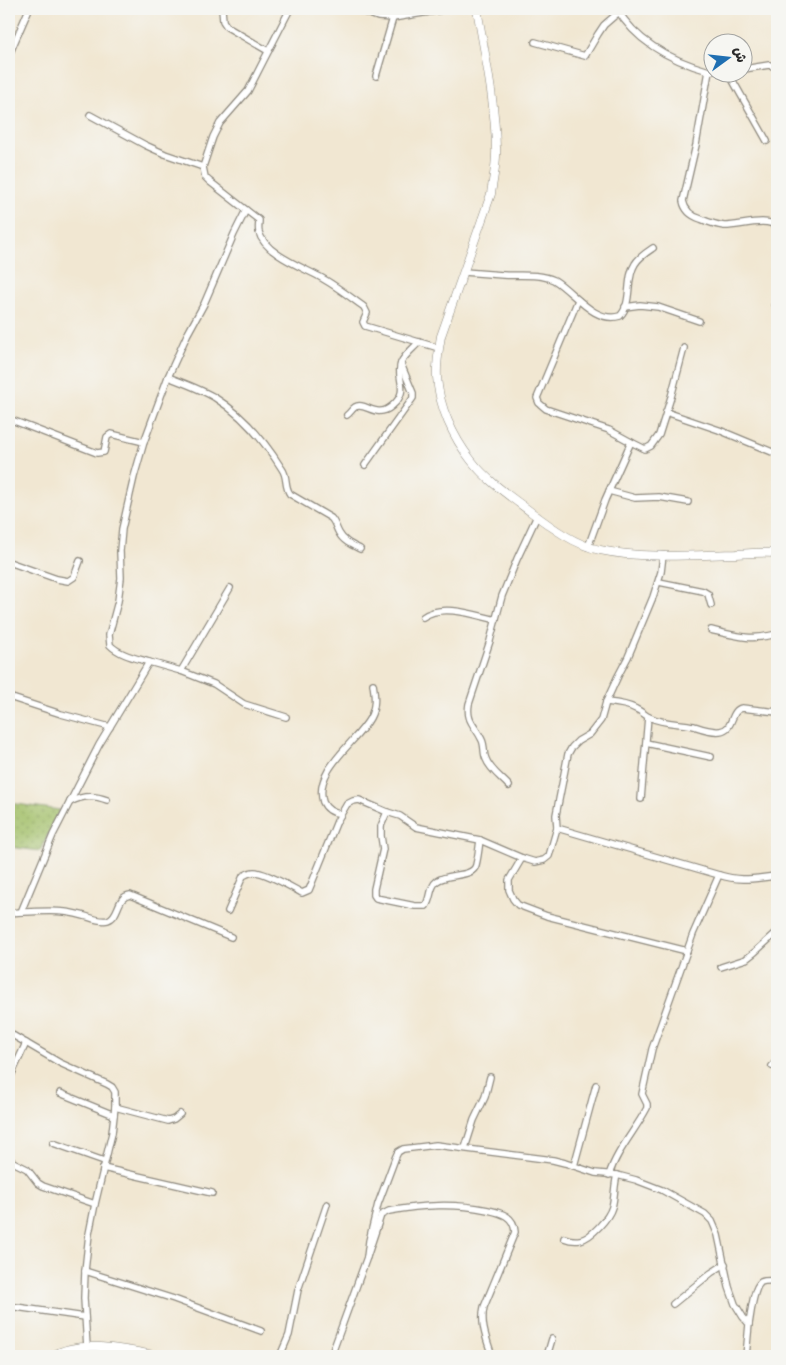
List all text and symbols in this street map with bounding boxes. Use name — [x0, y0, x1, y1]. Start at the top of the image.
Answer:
north arrow — [704, 32, 754, 82]
text: ش — [730, 45, 750, 64]

